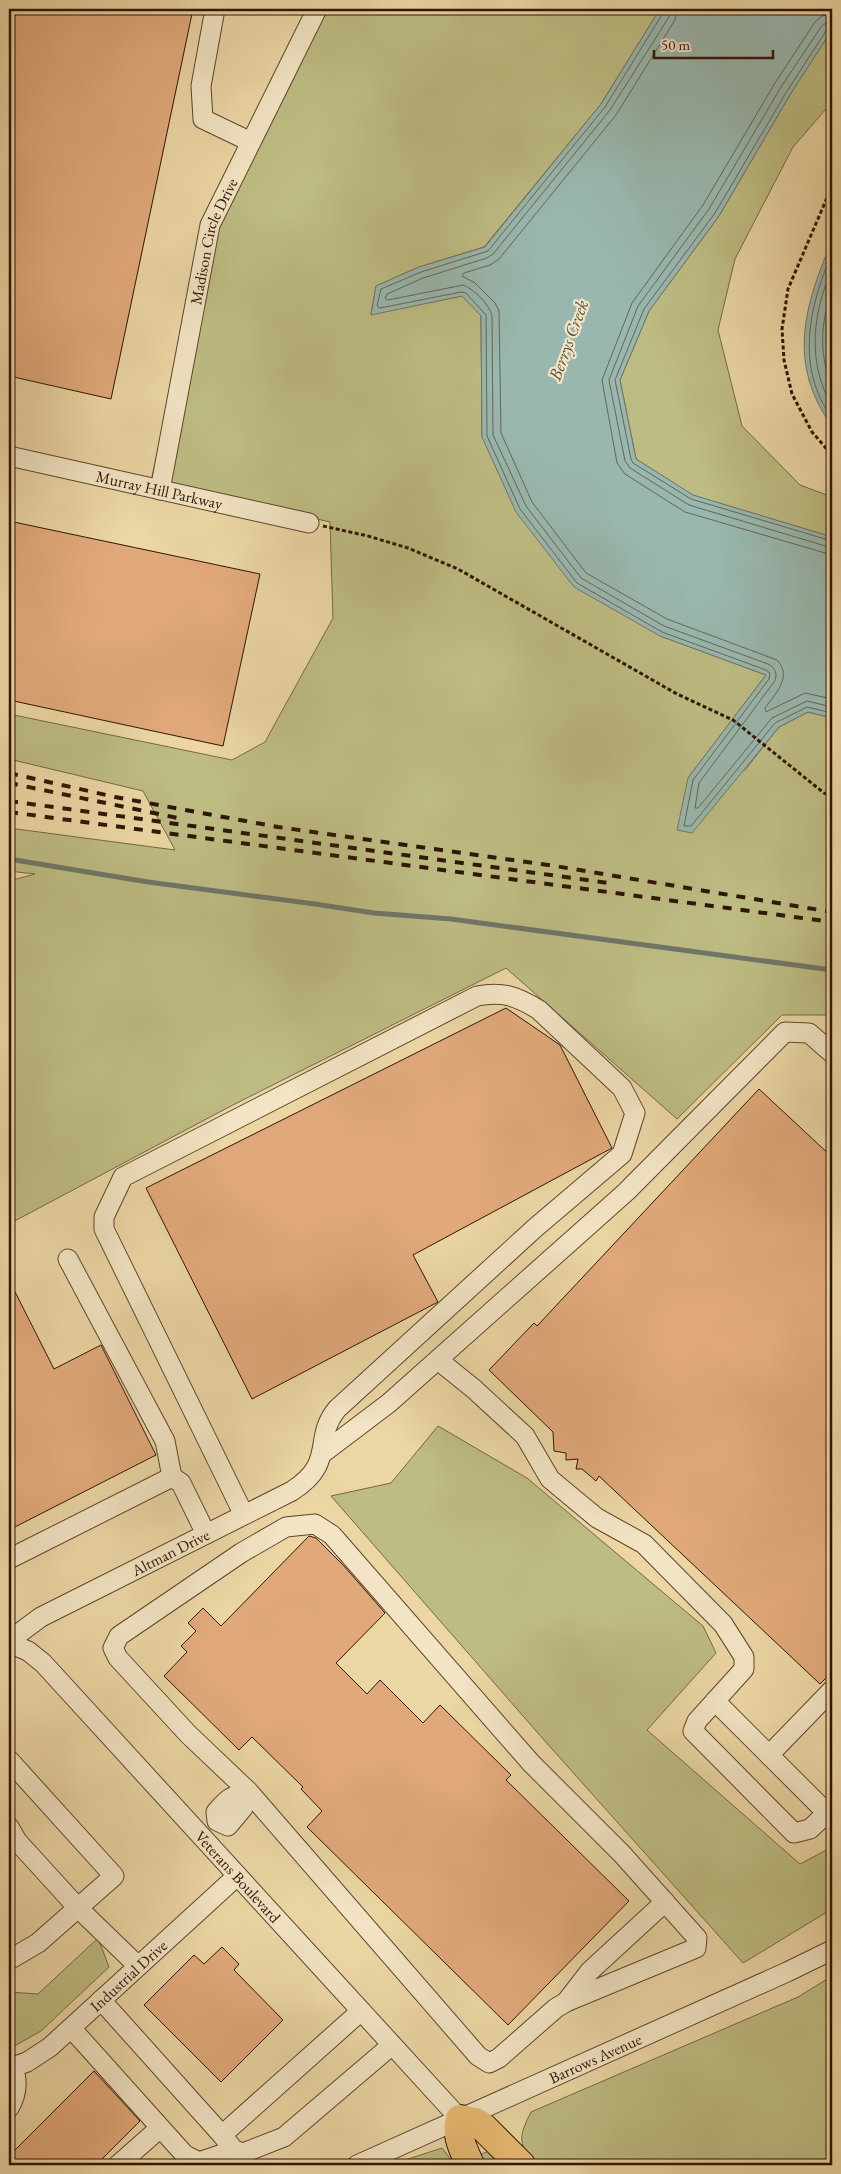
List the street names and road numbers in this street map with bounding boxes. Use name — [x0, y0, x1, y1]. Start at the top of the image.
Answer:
street label: Madison Circle Drive — [185, 174, 242, 306]
street label: Murray Hill Parkway — [94, 465, 226, 514]
street label: Altman Drive — [127, 1524, 213, 1581]
street label: Veterans Boulevard — [191, 1826, 286, 1928]
street label: Industrial Drive — [85, 1935, 171, 2016]
street label: Barrows Avenue — [545, 2028, 645, 2088]

